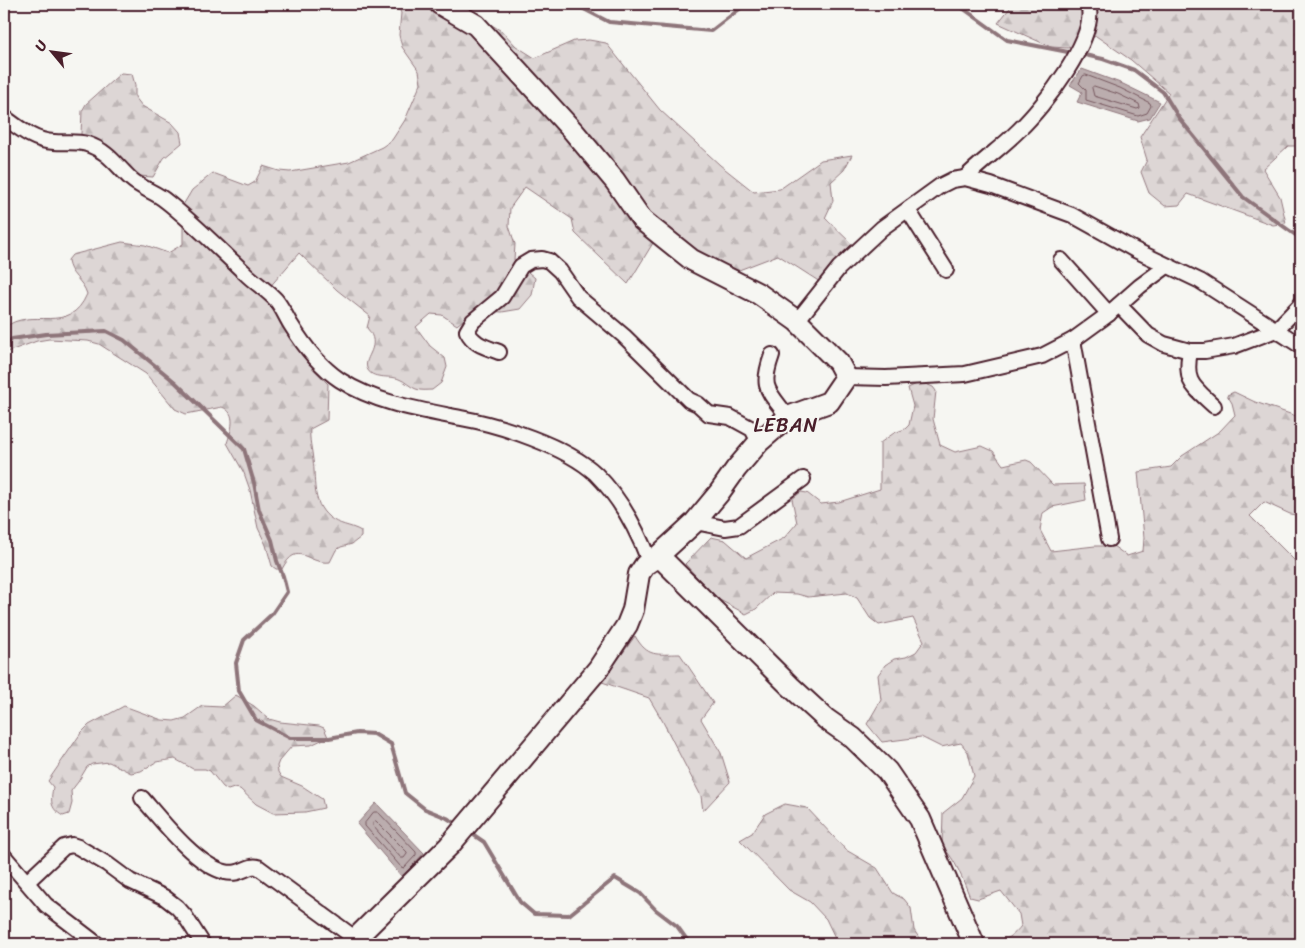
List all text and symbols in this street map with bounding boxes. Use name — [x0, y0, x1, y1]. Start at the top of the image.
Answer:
north arrow — [28, 28, 78, 78]
text: U — [28, 35, 55, 56]
district label: LEBAN — [754, 408, 818, 443]

